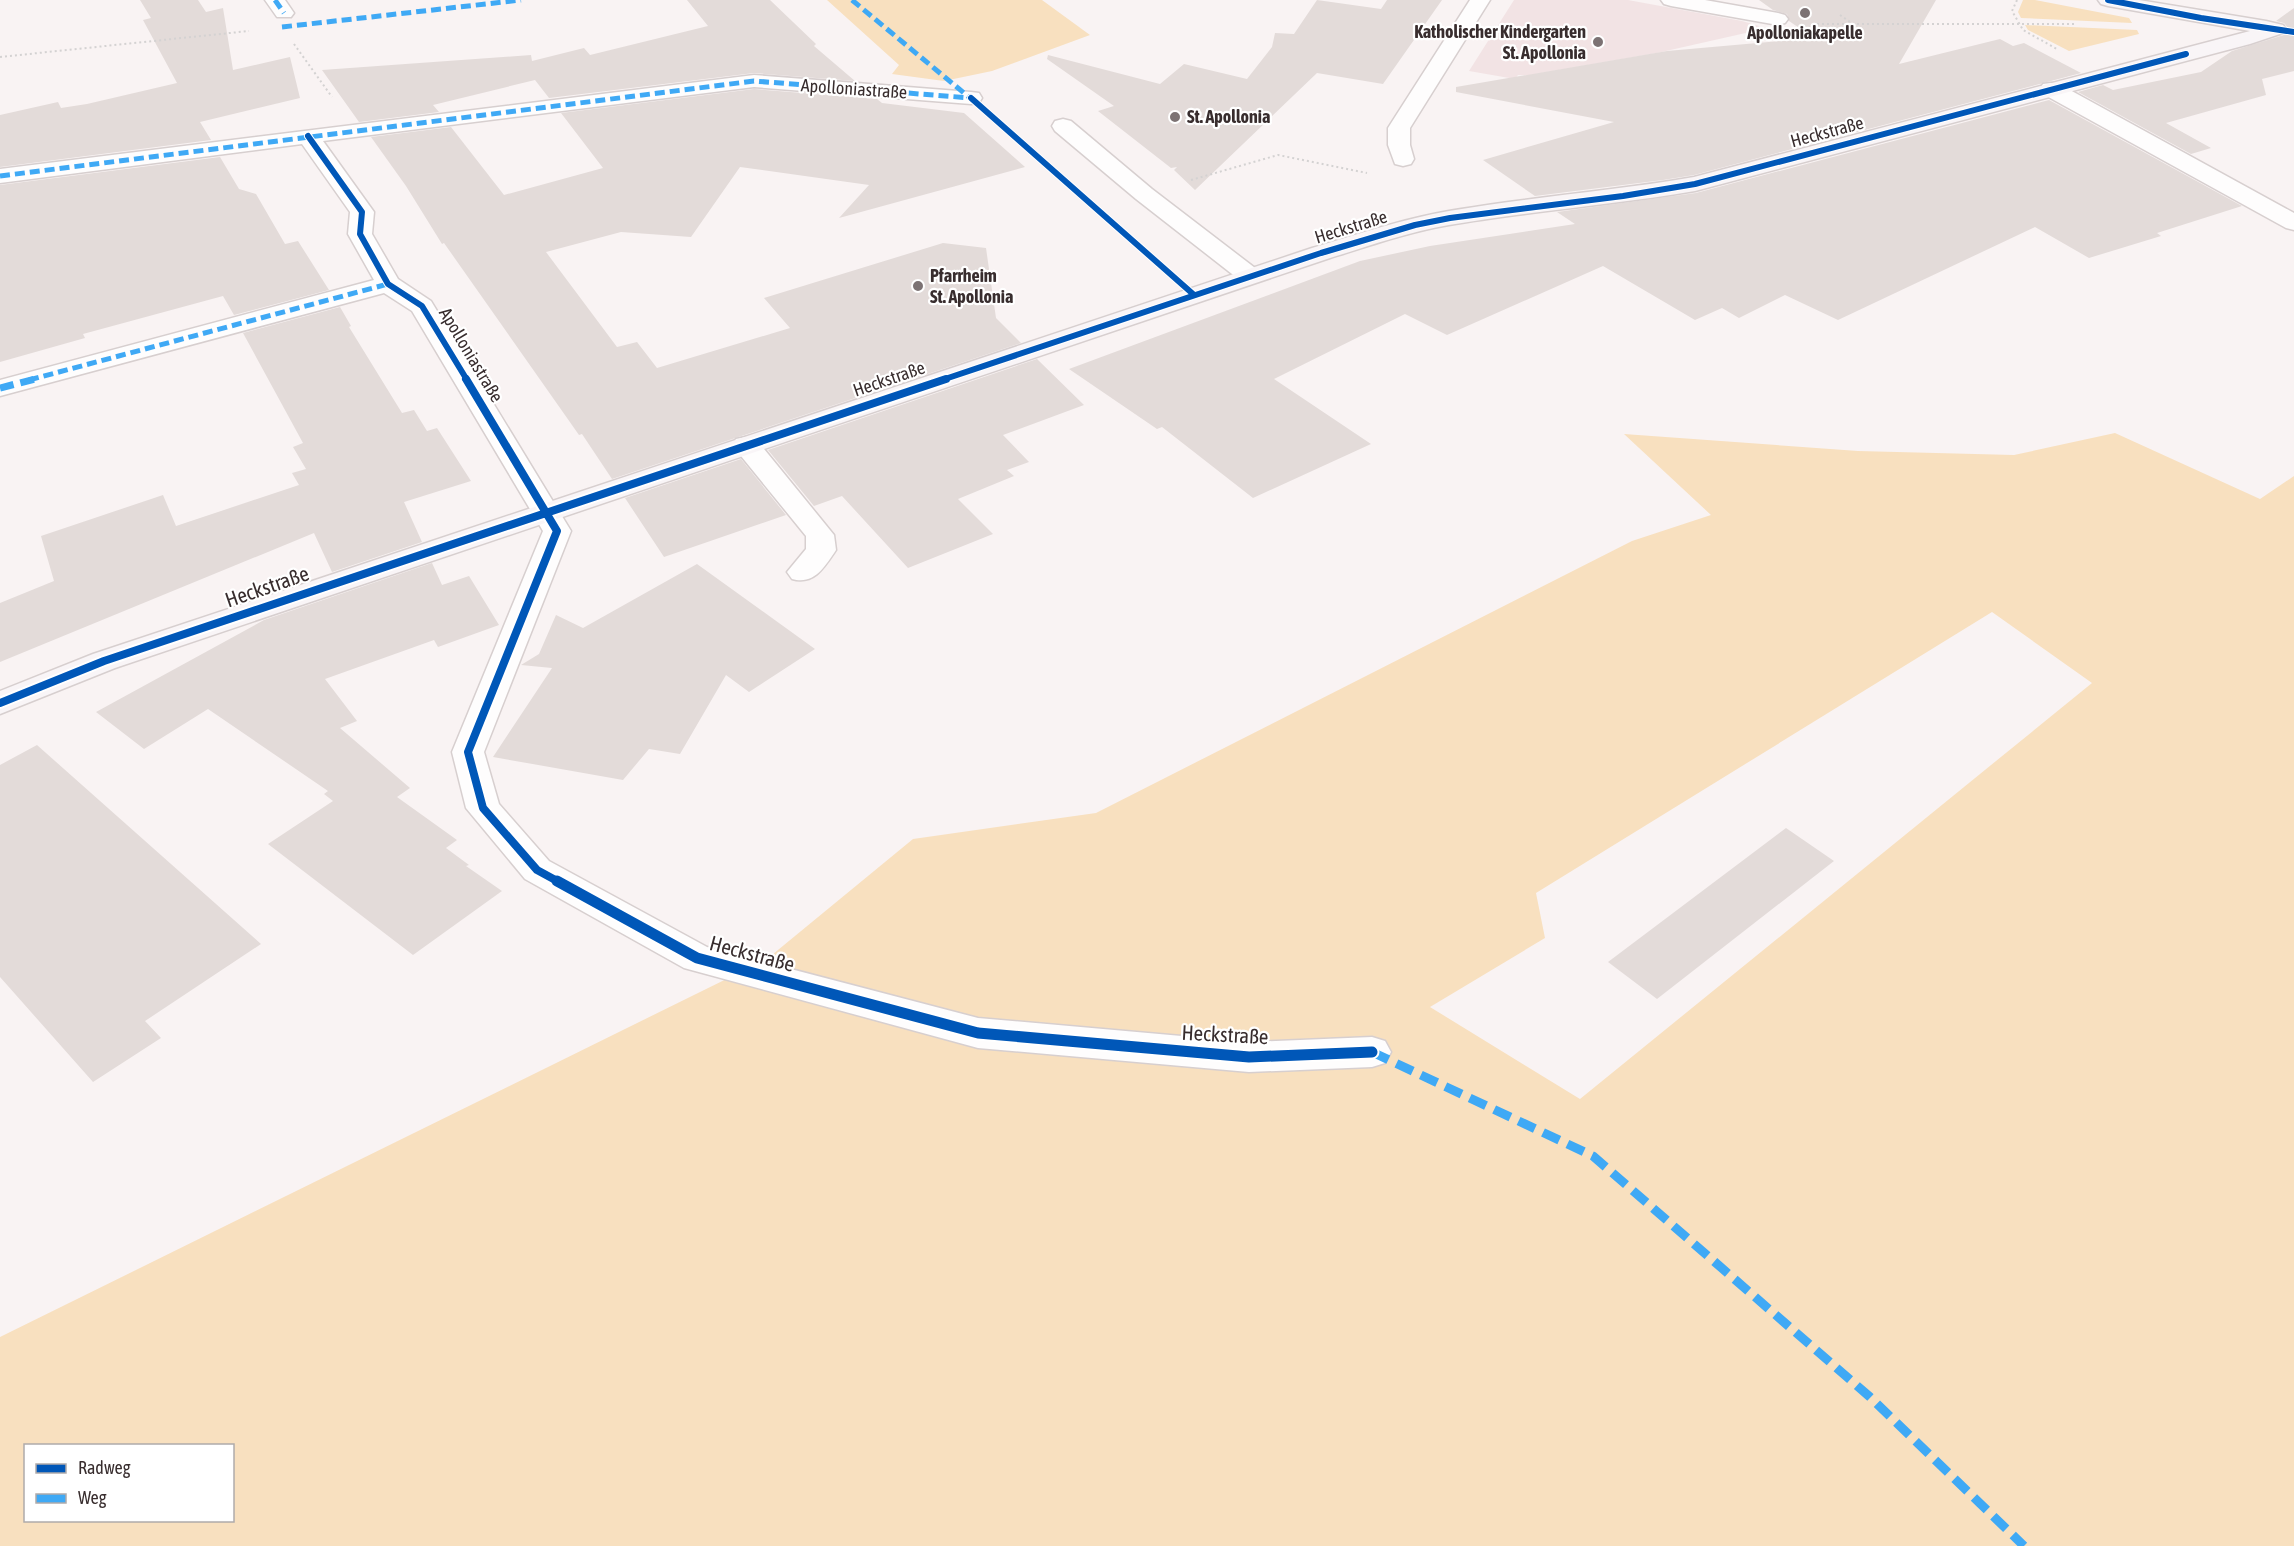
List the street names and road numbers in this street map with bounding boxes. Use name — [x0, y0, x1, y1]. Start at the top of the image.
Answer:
street label: Apolloniastraße — [800, 74, 908, 103]
street label: Heckstraße — [1788, 112, 1866, 151]
street label: Heckstraße — [1312, 206, 1390, 247]
street label: Apolloniastraße — [435, 304, 508, 406]
street label: Heckstraße — [850, 356, 928, 401]
street label: Heckstraße — [222, 561, 312, 612]
street label: Heckstraße — [707, 930, 797, 976]
street label: Heckstraße — [1181, 1020, 1269, 1048]

